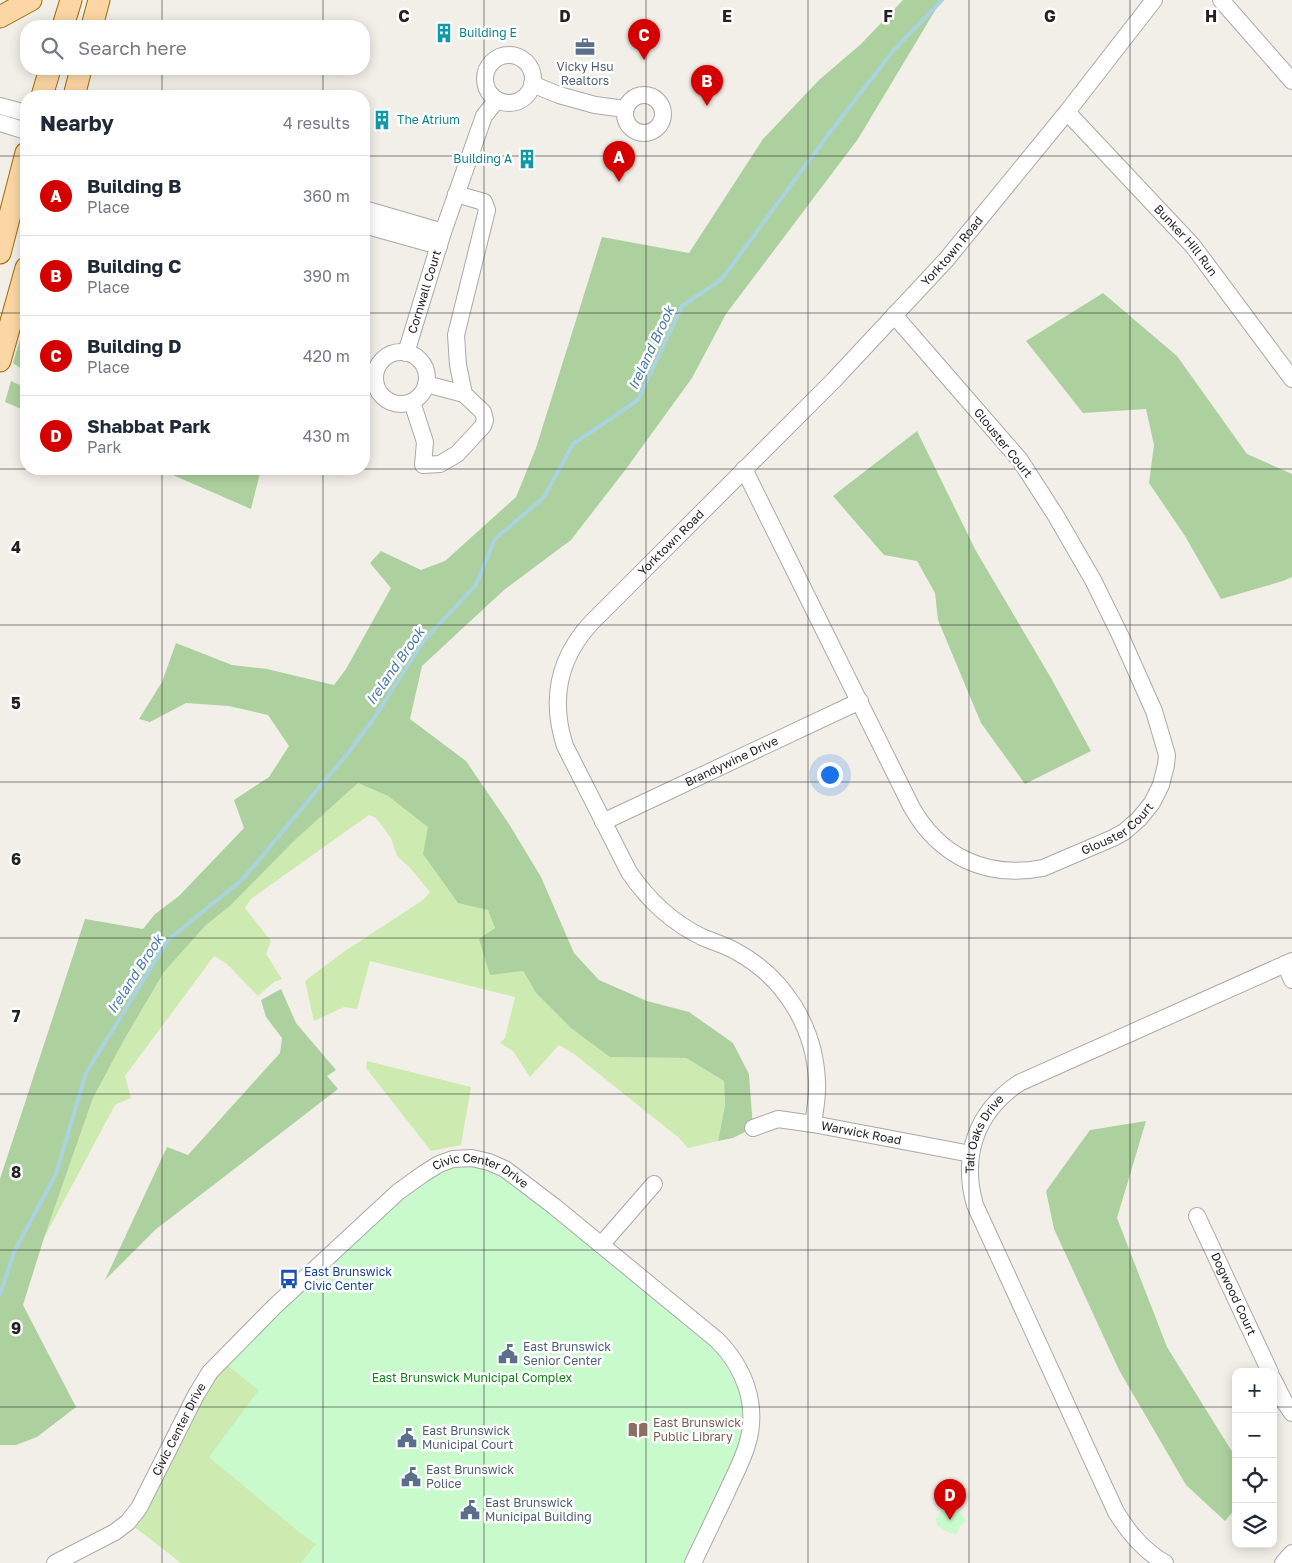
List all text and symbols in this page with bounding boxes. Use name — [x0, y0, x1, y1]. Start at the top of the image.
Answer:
text: C — [398, 6, 410, 26]
text: D — [559, 6, 571, 26]
text: E — [722, 6, 732, 26]
text: F — [883, 6, 893, 26]
text: G — [1044, 6, 1056, 26]
text: H — [1205, 6, 1217, 26]
pin: C — [628, 19, 660, 60]
search box — [20, 20, 370, 75]
building icon: Building E — [433, 22, 455, 44]
place label: Building E — [459, 25, 517, 40]
icon: search — [38, 34, 66, 62]
text: Search here — [78, 36, 187, 59]
office icon: Vicky Hsu Realtors — [574, 36, 596, 58]
place label: Vicky Hsu Realtors — [556, 59, 614, 88]
pin: B — [691, 65, 723, 106]
building icon: The Atrium — [371, 109, 393, 131]
text: Nearby — [40, 110, 114, 136]
place label: The Atrium — [397, 112, 460, 127]
text: 4 results — [283, 113, 350, 133]
pin: A — [603, 141, 635, 182]
building icon: Building A — [516, 148, 538, 170]
place label: Building A — [453, 151, 512, 166]
text: Building B — [87, 174, 181, 197]
text: A — [50, 186, 62, 206]
text: 360 m — [303, 186, 350, 206]
text: Place — [87, 197, 130, 217]
street label: Bunker Hill Run — [1151, 201, 1221, 279]
street label: Yorktown Road — [918, 213, 986, 289]
street label: Cornwall Court — [404, 248, 444, 335]
text: Building C — [87, 254, 182, 277]
text: B — [50, 266, 62, 286]
text: 390 m — [303, 266, 350, 286]
text: Place — [87, 277, 130, 297]
water label: Ireland Brook — [624, 301, 678, 392]
text: Building D — [87, 334, 182, 357]
text: C — [50, 346, 62, 366]
text: 420 m — [303, 346, 350, 366]
text: Place — [87, 357, 130, 377]
street label: Glouster Court — [971, 405, 1036, 481]
text: Shabbat Park — [87, 414, 211, 437]
text: D — [50, 426, 62, 446]
text: 430 m — [303, 426, 350, 446]
text: Park — [87, 437, 122, 457]
street label: Yorktown Road — [635, 506, 707, 579]
text: 4 — [11, 537, 21, 557]
water label: Ireland Brook — [362, 622, 429, 708]
text: 5 — [11, 693, 21, 713]
street label: Brandywine Drive — [682, 733, 780, 789]
your location — [817, 762, 843, 788]
street label: Glouster Court — [1079, 799, 1156, 858]
text: 6 — [11, 849, 21, 869]
water label: Ireland Brook — [103, 929, 167, 1016]
text: 7 — [12, 1006, 21, 1026]
street label: Tall Oaks Drive — [962, 1091, 1007, 1173]
street label: Warwick Road — [820, 1118, 903, 1148]
street label: Civic Center Drive — [429, 1150, 532, 1191]
text: 8 — [11, 1162, 21, 1182]
street label: Dogwood Court — [1208, 1250, 1260, 1338]
place label: East Brunswick Civic Center — [304, 1264, 392, 1293]
bus stop icon: East Brunswick Civic Center — [278, 1268, 300, 1290]
text: 9 — [11, 1318, 21, 1338]
place label: East Brunswick Senior Center — [523, 1339, 611, 1368]
public building icon: East Brunswick Senior Center — [497, 1343, 519, 1365]
map controls — [1232, 1368, 1277, 1548]
button: + — [1232, 1368, 1277, 1413]
park label: East Brunswick Municipal Complex — [372, 1370, 573, 1385]
street label: Civic Center Drive — [149, 1380, 209, 1478]
button: − — [1232, 1413, 1277, 1458]
place label: East Brunswick Public Library — [653, 1415, 741, 1444]
library icon: East Brunswick Public Library — [627, 1419, 649, 1441]
place label: East Brunswick Municipal Court — [422, 1423, 513, 1452]
public building icon: East Brunswick Municipal Court — [396, 1427, 418, 1449]
button: locate — [1232, 1458, 1277, 1503]
place label: East Brunswick Police — [426, 1462, 514, 1491]
public building icon: East Brunswick Police — [400, 1466, 422, 1488]
pin: D — [934, 1479, 966, 1520]
place label: East Brunswick Municipal Building — [485, 1495, 592, 1524]
public building icon: East Brunswick Municipal Building — [459, 1499, 481, 1521]
button: layers — [1232, 1503, 1277, 1548]

